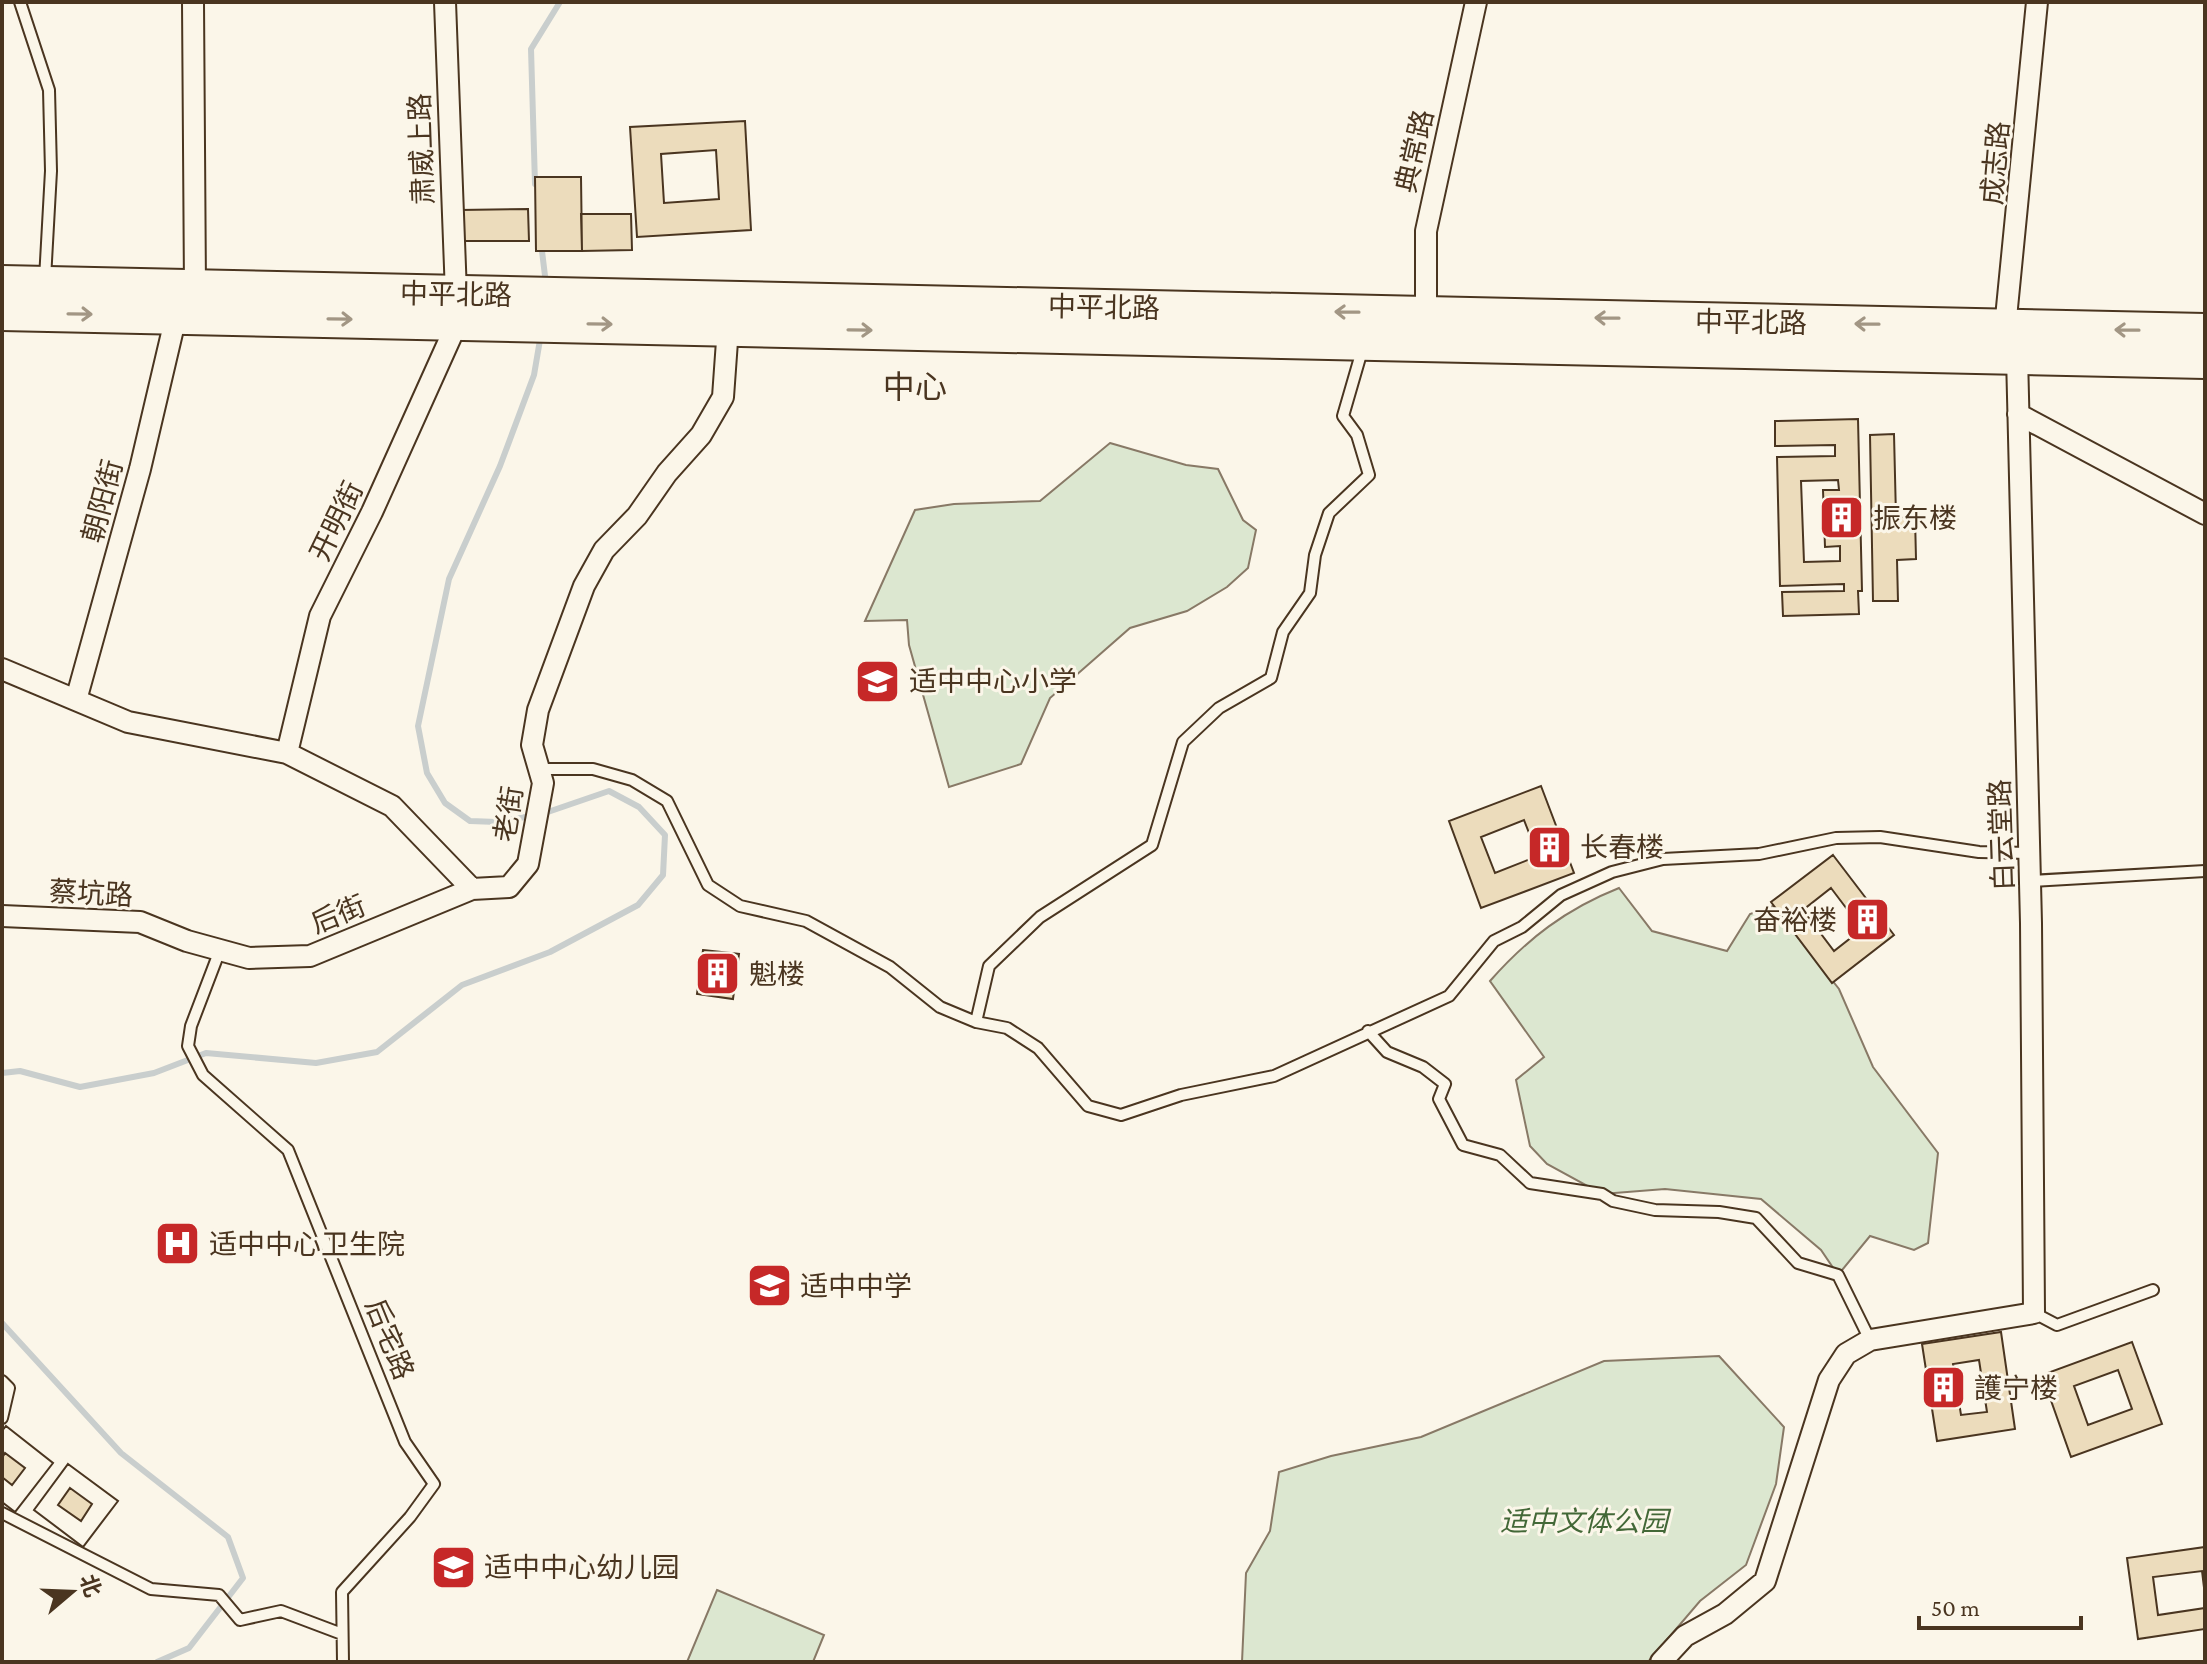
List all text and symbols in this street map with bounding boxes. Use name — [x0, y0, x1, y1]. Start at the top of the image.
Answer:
street label: 肃威上路 — [404, 92, 439, 205]
street label: 典常路 — [1390, 107, 1439, 196]
street label: 成志路 — [1976, 120, 2015, 206]
street label: 中平北路 — [400, 278, 512, 311]
street label: 中平北路 — [1048, 291, 1160, 324]
one-way arrow — [1334, 305, 1361, 320]
one-way arrow — [66, 306, 93, 321]
street label: 中平北路 — [1695, 306, 1807, 339]
one-way arrow — [326, 311, 353, 327]
one-way arrow — [1594, 311, 1621, 326]
one-way arrow — [586, 317, 613, 332]
one-way arrow — [1854, 317, 1881, 332]
one-way arrow — [846, 322, 873, 337]
one-way arrow — [2114, 323, 2141, 338]
district label: 中心 — [883, 369, 947, 405]
street label: 朝阳街 — [77, 457, 128, 546]
street label: 开明街 — [304, 477, 369, 566]
building icon: 振东楼 — [1818, 494, 1866, 542]
place label: 振东楼 — [1873, 503, 1957, 534]
school or university icon: 适中中心小学 — [854, 657, 902, 705]
place label: 适中中心小学 — [909, 666, 1077, 697]
street label: 白云堂路 — [1984, 778, 2019, 891]
street label: 老街 — [489, 784, 528, 844]
building icon: 长春楼 — [1525, 823, 1573, 871]
place label: 长春楼 — [1580, 832, 1664, 863]
street label: 蔡坑路 — [48, 876, 134, 911]
street label: 后街 — [306, 890, 370, 939]
building icon: 奋裕楼 — [1844, 896, 1892, 944]
place label: 奋裕楼 — [1753, 905, 1837, 936]
building icon: 魁楼 — [694, 950, 742, 998]
place label: 魁楼 — [749, 959, 805, 990]
hospital icon: 适中中心卫生院 — [154, 1220, 202, 1268]
place label: 适中中心卫生院 — [209, 1229, 405, 1260]
school or university icon: 适中中学 — [745, 1262, 793, 1310]
place label: 适中中学 — [800, 1271, 912, 1302]
street label: 后宅路 — [359, 1294, 420, 1384]
building icon: 護宁楼 — [1919, 1364, 1967, 1412]
place label: 護宁楼 — [1974, 1373, 2058, 1404]
park label: 适中文体公园 — [1500, 1506, 1672, 1537]
school or university icon: 适中中心幼儿园 — [429, 1543, 477, 1591]
north arrow — [32, 1552, 112, 1632]
place label: 适中中心幼儿园 — [484, 1552, 680, 1583]
text: 北 — [75, 1571, 106, 1600]
scale bar — [1919, 1580, 2081, 1630]
text: 50 m — [1931, 1594, 1980, 1621]

